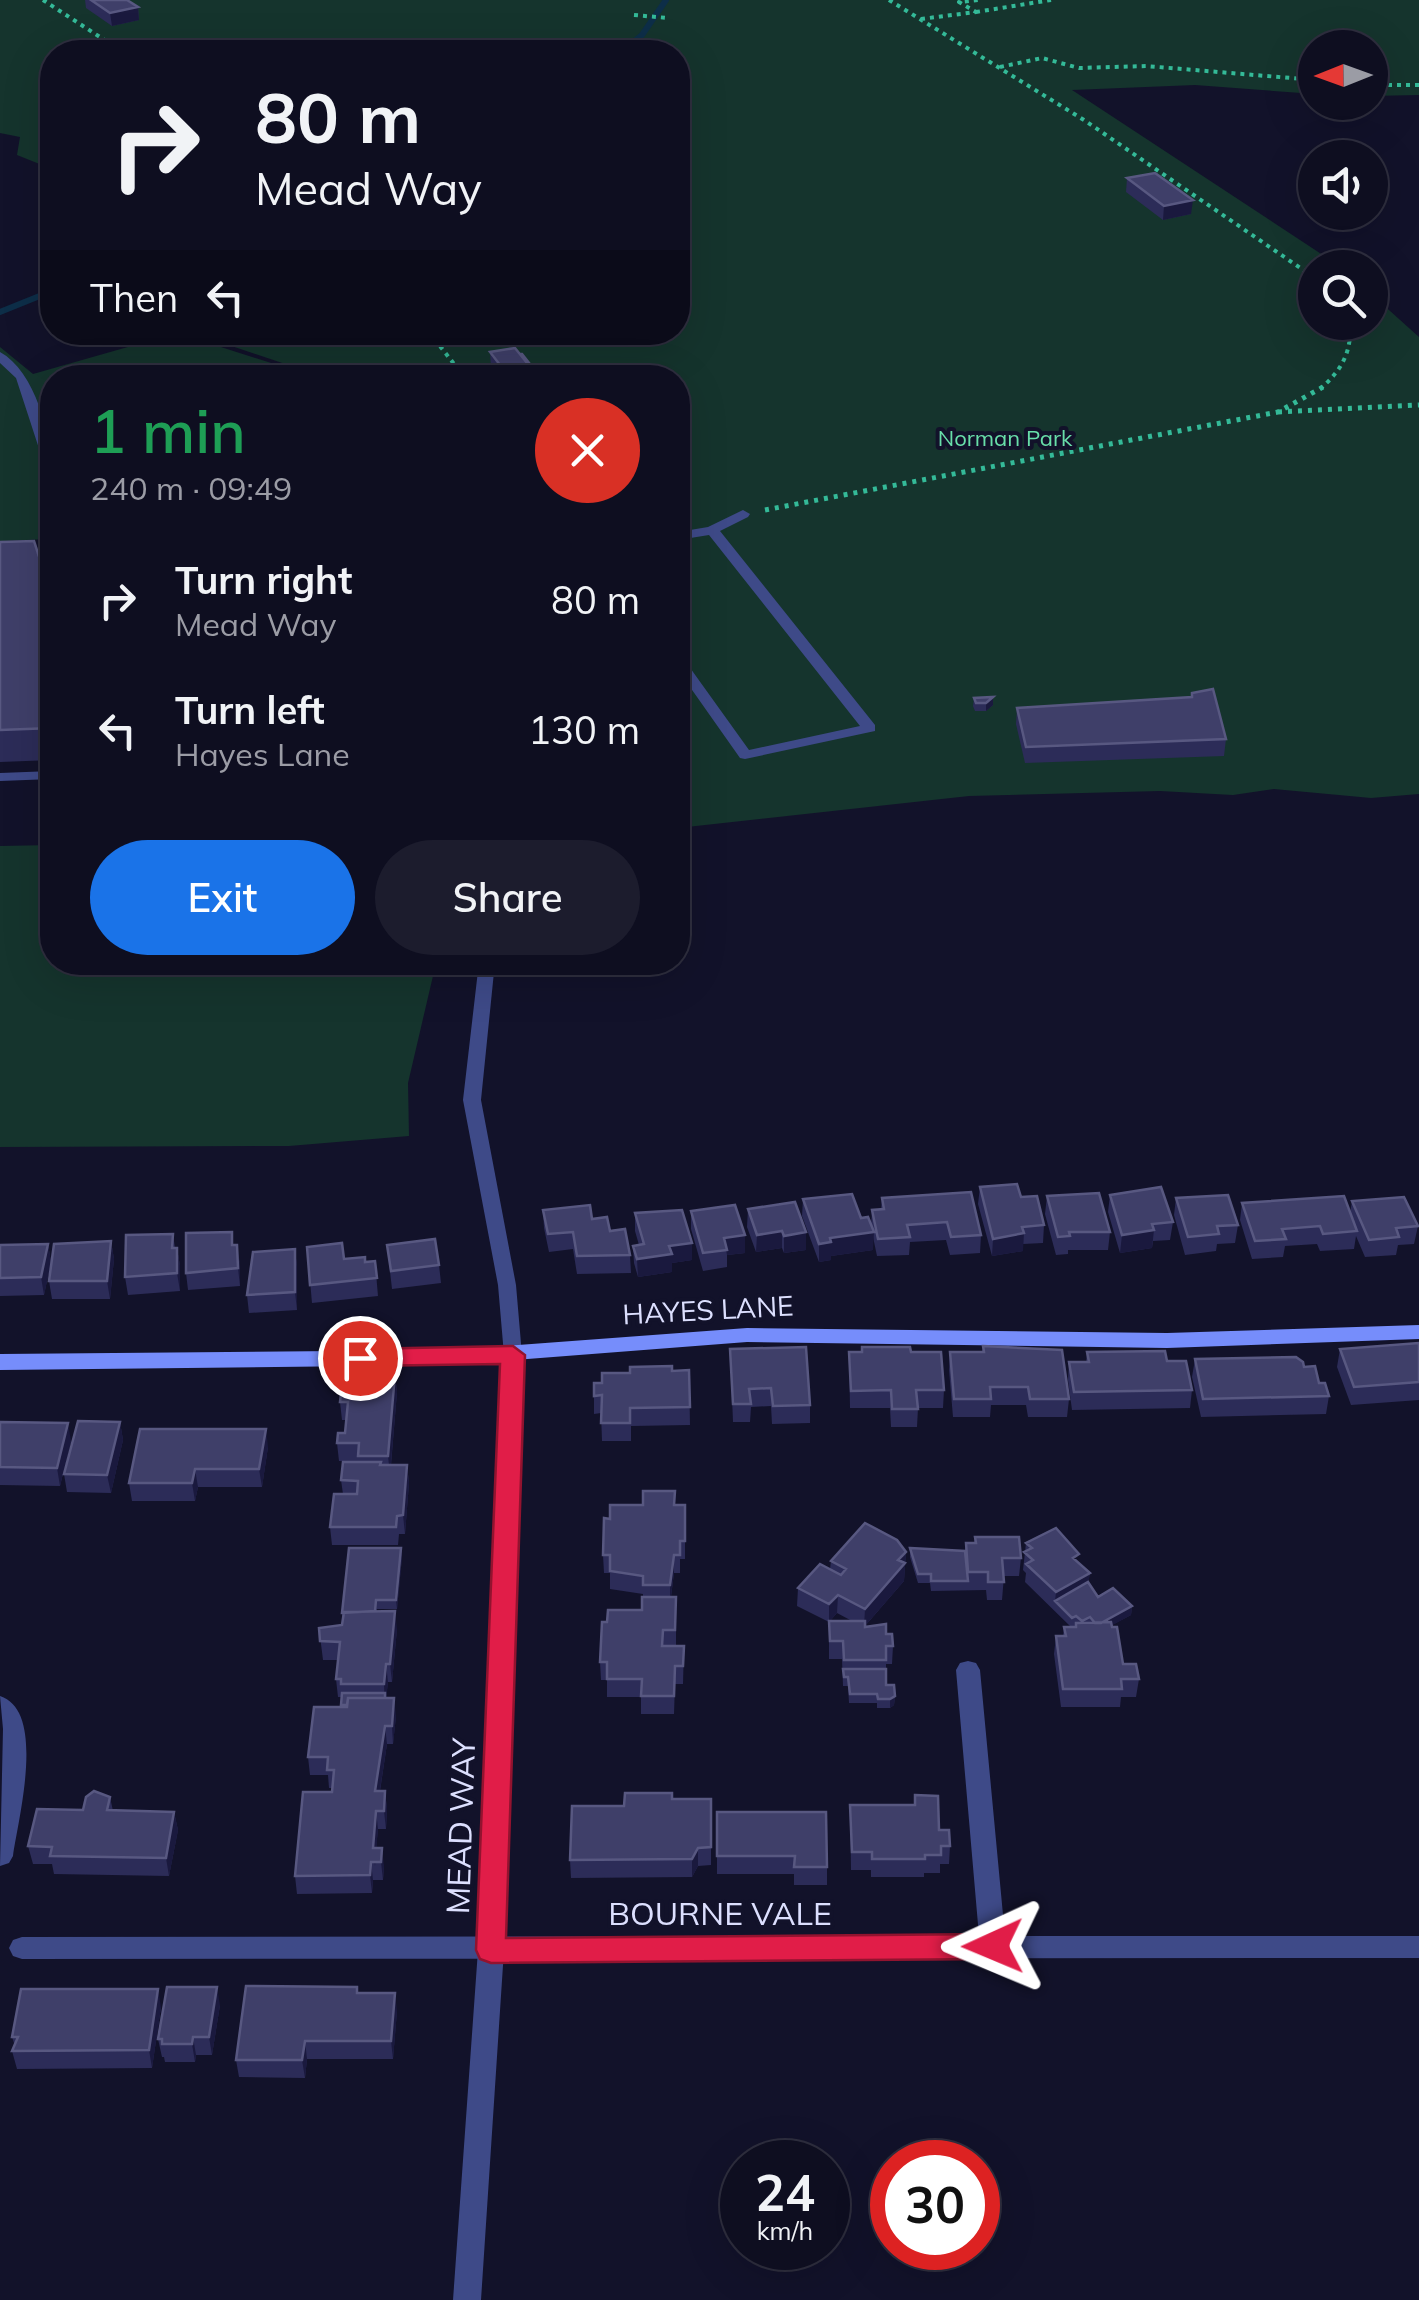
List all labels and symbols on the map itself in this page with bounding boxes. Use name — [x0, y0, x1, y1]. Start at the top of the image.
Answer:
north arrow — [1298, 30, 1388, 120]
park label: Norman Park — [938, 424, 1073, 452]
street label: HAYES LANE — [622, 1288, 794, 1331]
pin — [318, 1316, 403, 1401]
street label: MEAD WAY — [437, 1737, 483, 1915]
street label: BOURNE VALE — [608, 1893, 832, 1933]
position arrow — [941, 1894, 1045, 1998]
speed limit sign: 30 — [870, 2140, 1000, 2270]

